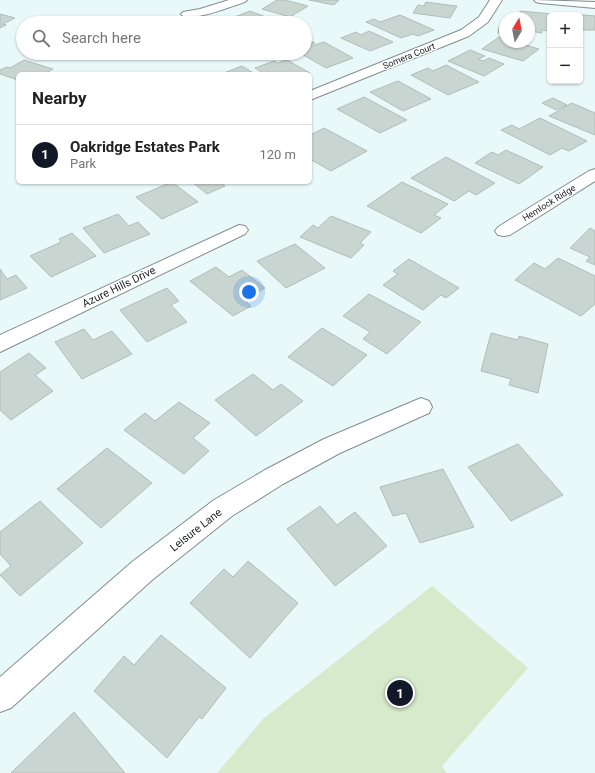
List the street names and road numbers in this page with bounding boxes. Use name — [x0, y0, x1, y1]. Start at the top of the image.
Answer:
street label: Somera Court — [381, 41, 437, 71]
street label: Hemlock Ridge — [521, 183, 578, 223]
street label: Azure Hills Drive — [80, 264, 158, 310]
street label: Leisure Lane — [167, 506, 225, 554]

